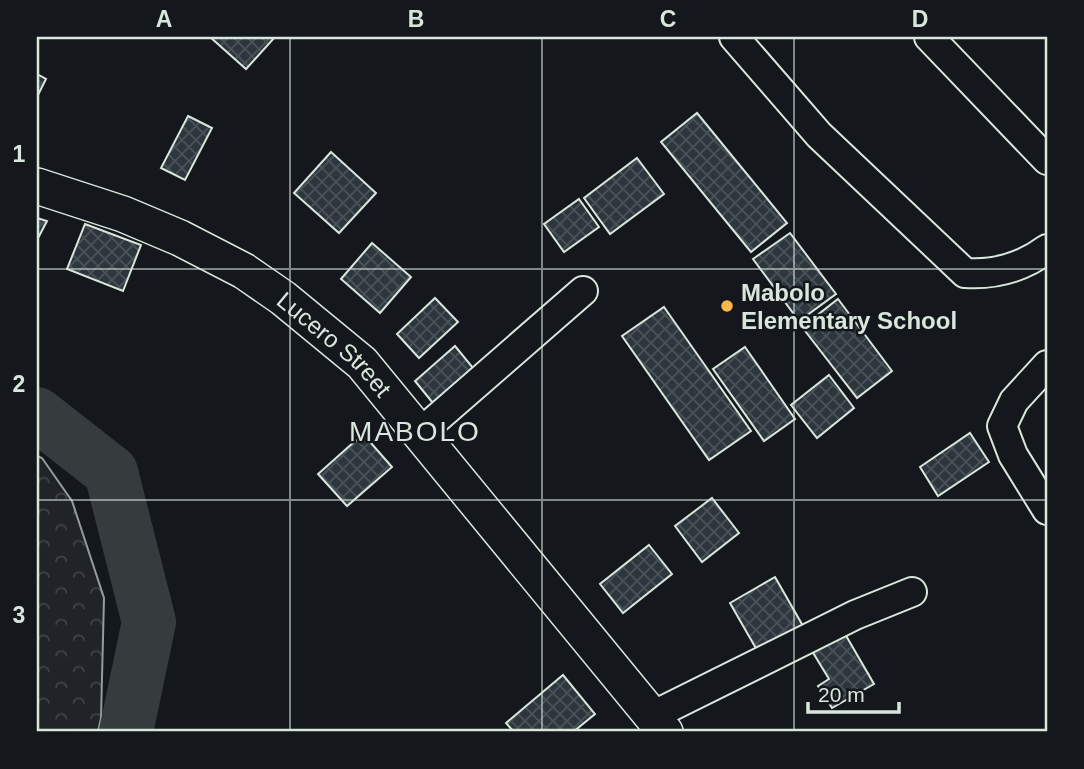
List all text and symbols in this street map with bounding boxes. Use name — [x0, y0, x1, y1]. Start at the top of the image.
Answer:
text: A — [156, 6, 172, 32]
text: B — [408, 6, 424, 32]
text: C — [660, 6, 676, 32]
text: D — [912, 6, 928, 32]
text: 1 — [13, 141, 26, 167]
place label: Mabolo Elementary School — [741, 279, 957, 334]
street label: Lucero Street — [272, 286, 397, 402]
marker: Mabolo Elementary School — [719, 298, 735, 314]
text: 2 — [13, 371, 25, 397]
district label: MABOLO — [349, 416, 481, 447]
text: 3 — [13, 602, 25, 628]
scale bar — [808, 671, 898, 715]
text: 20 m — [818, 683, 865, 706]

